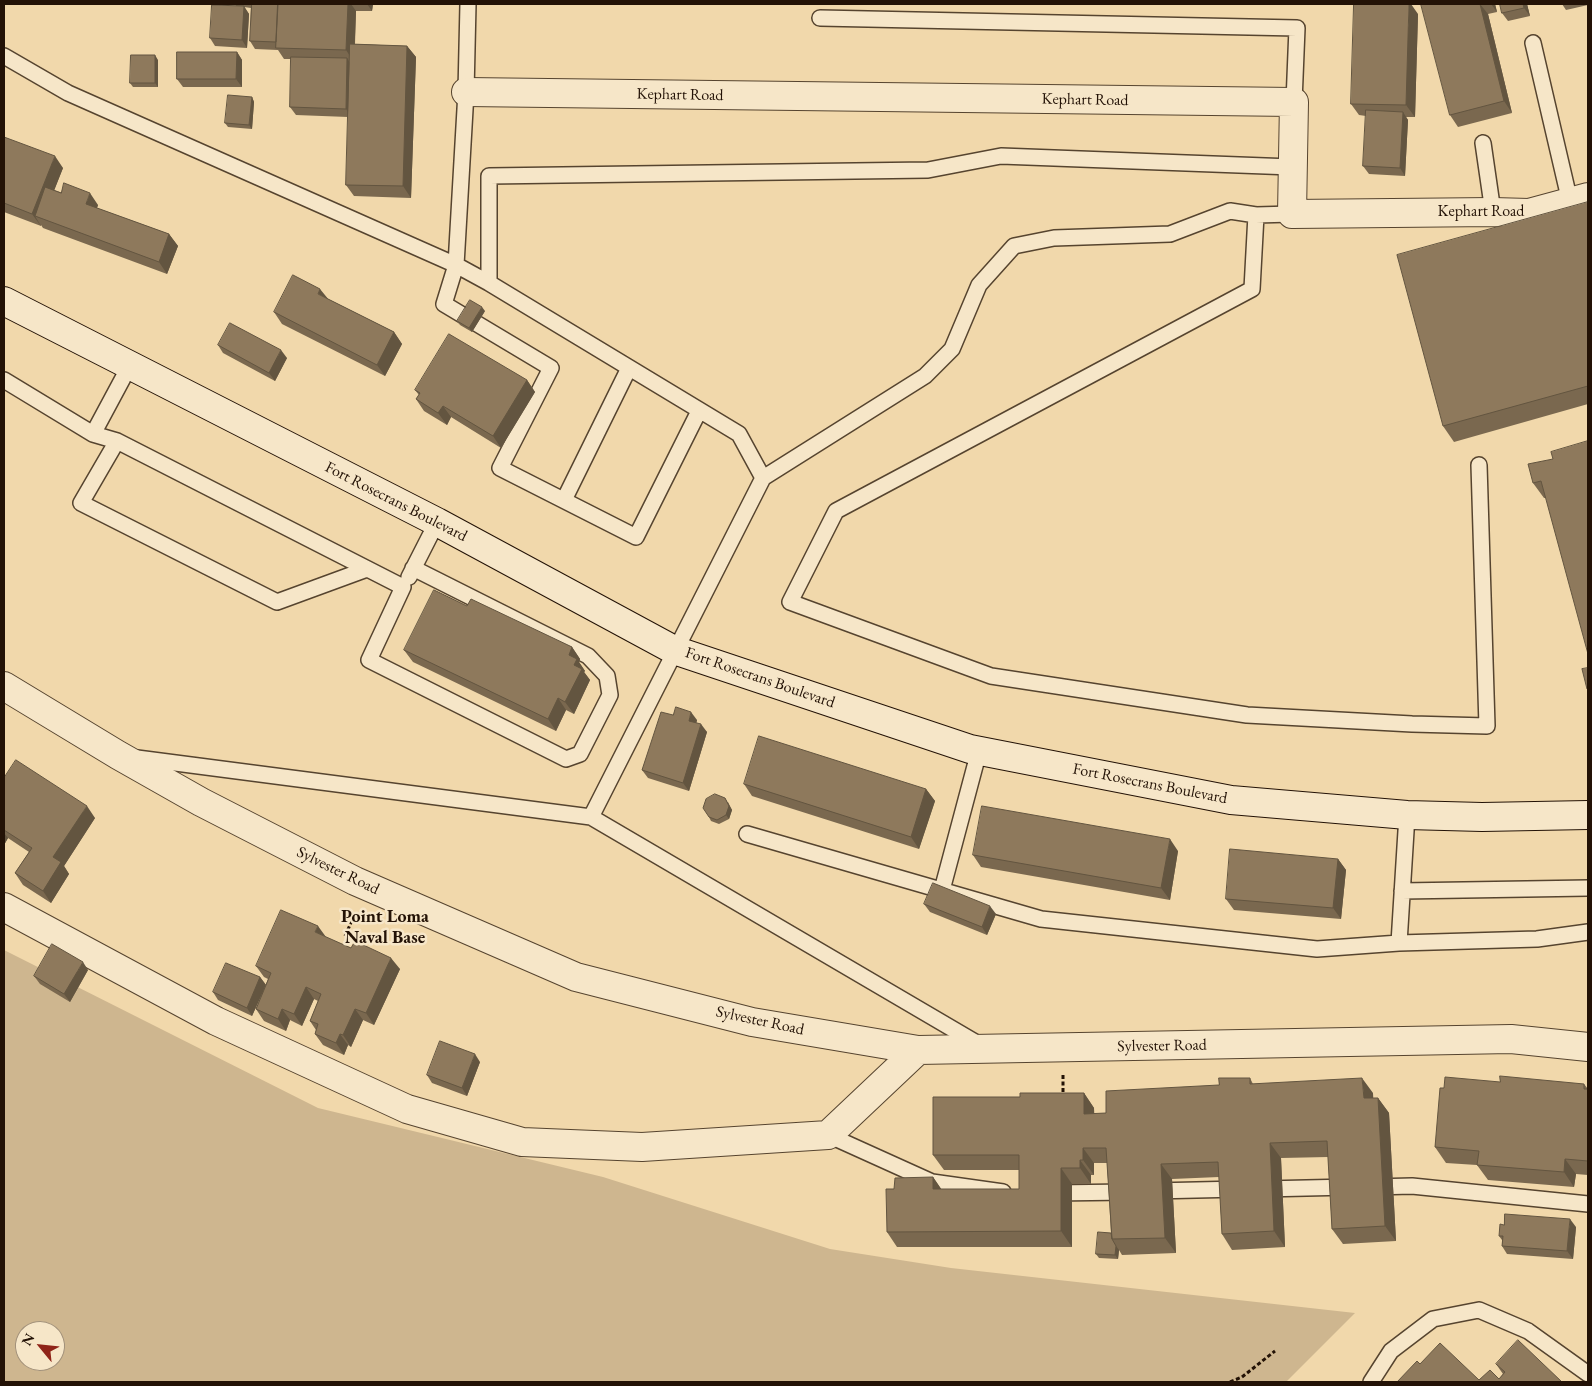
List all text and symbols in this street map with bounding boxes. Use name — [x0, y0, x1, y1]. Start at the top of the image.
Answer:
street label: Kephart Road — [636, 85, 724, 105]
street label: Kephart Road — [1041, 90, 1129, 110]
street label: Kephart Road — [1438, 202, 1524, 222]
street label: Fort Rosecrans Boulevard — [322, 458, 470, 546]
street label: Fort Rosecrans Boulevard — [683, 643, 837, 713]
street label: Fort Rosecrans Boulevard — [1071, 760, 1229, 808]
street label: Sylvester Road — [294, 843, 382, 899]
district label: Point Loma Naval Base — [341, 906, 429, 949]
street label: Sylvester Road — [714, 1002, 806, 1040]
street label: Sylvester Road — [1117, 1036, 1207, 1056]
north arrow — [15, 1321, 65, 1371]
text: N — [17, 1330, 38, 1349]

